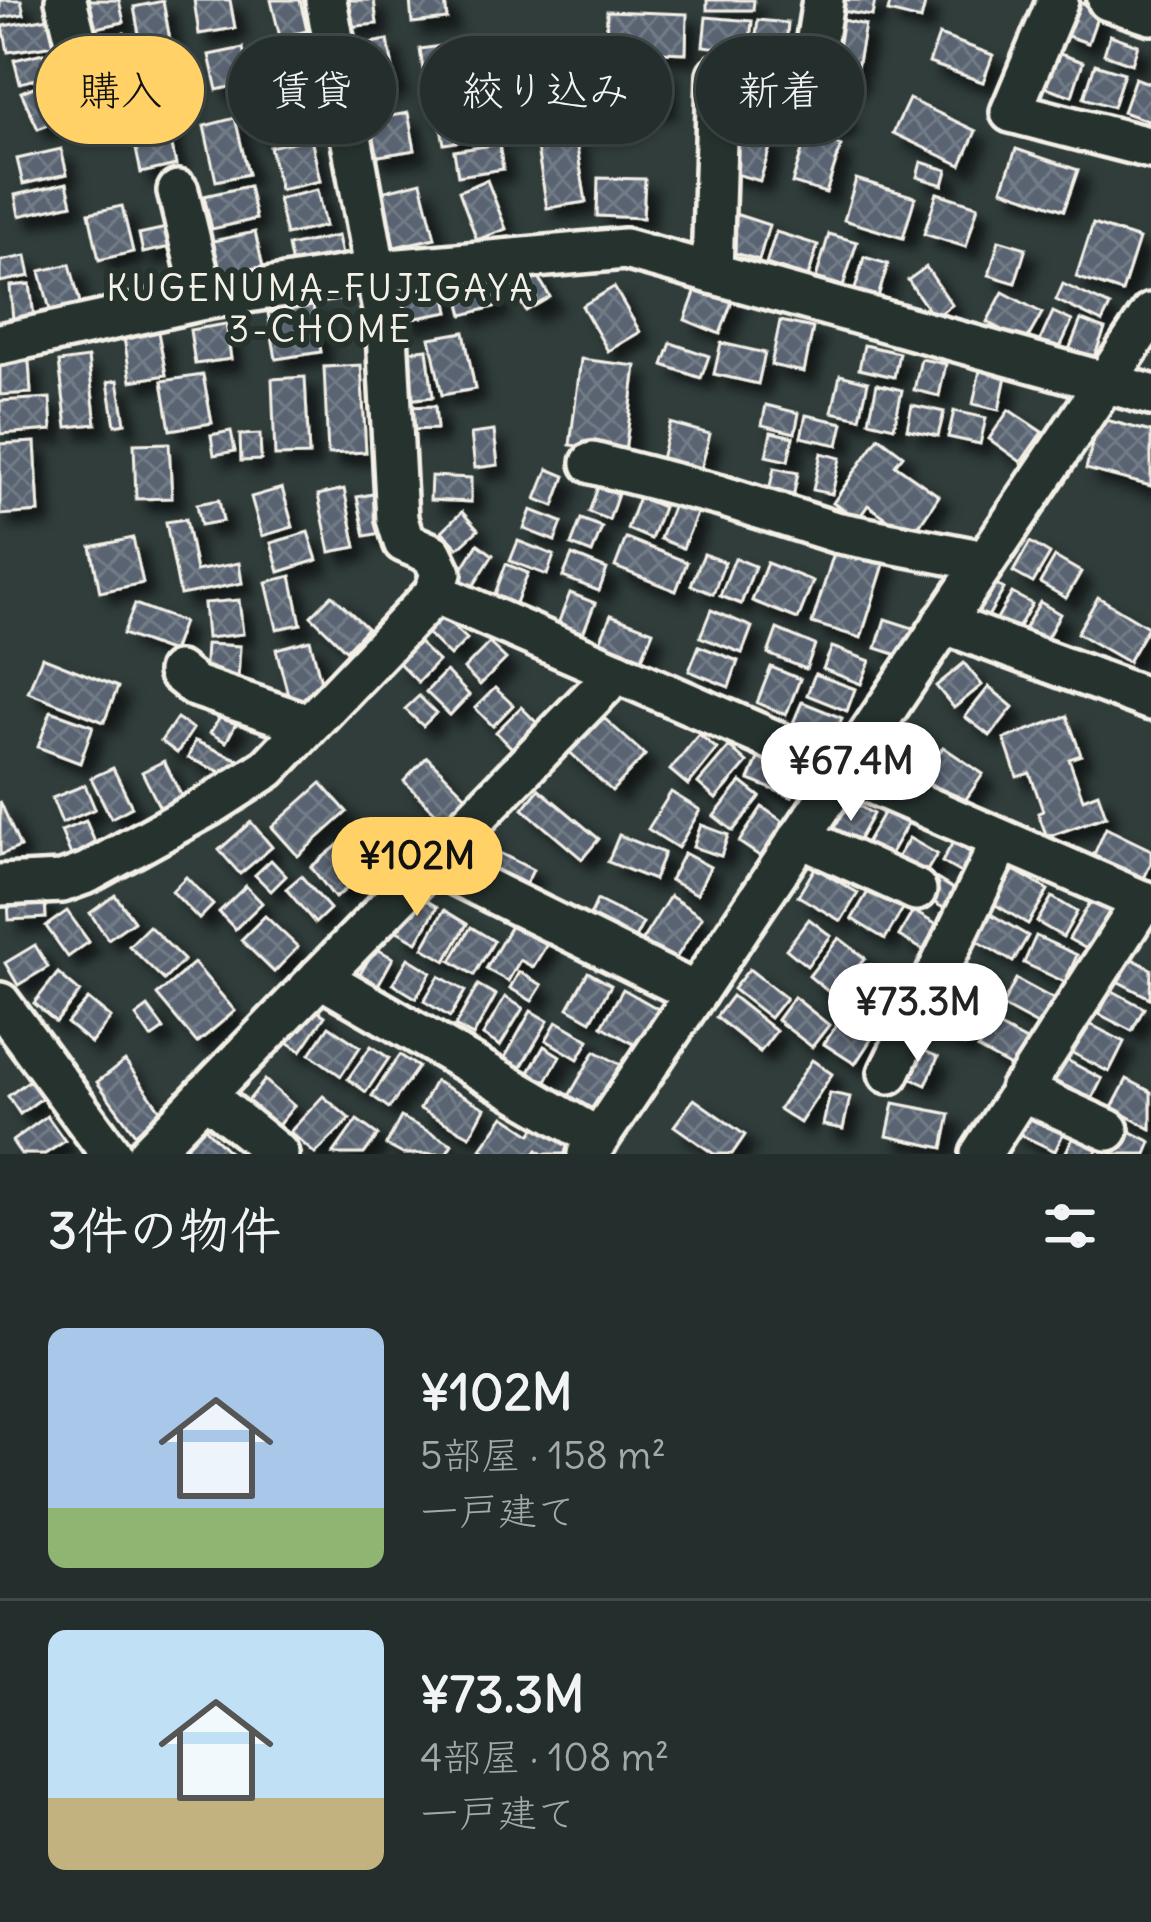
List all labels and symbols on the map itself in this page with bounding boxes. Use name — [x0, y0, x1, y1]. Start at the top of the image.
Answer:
district label: KUGENUMA-FUJIGAYA 3-CHOME — [106, 266, 536, 352]
pin: ¥67.4M — [753, 722, 949, 824]
pin: ¥102M — [333, 817, 501, 919]
pin: ¥73.3M — [820, 963, 1016, 1065]

